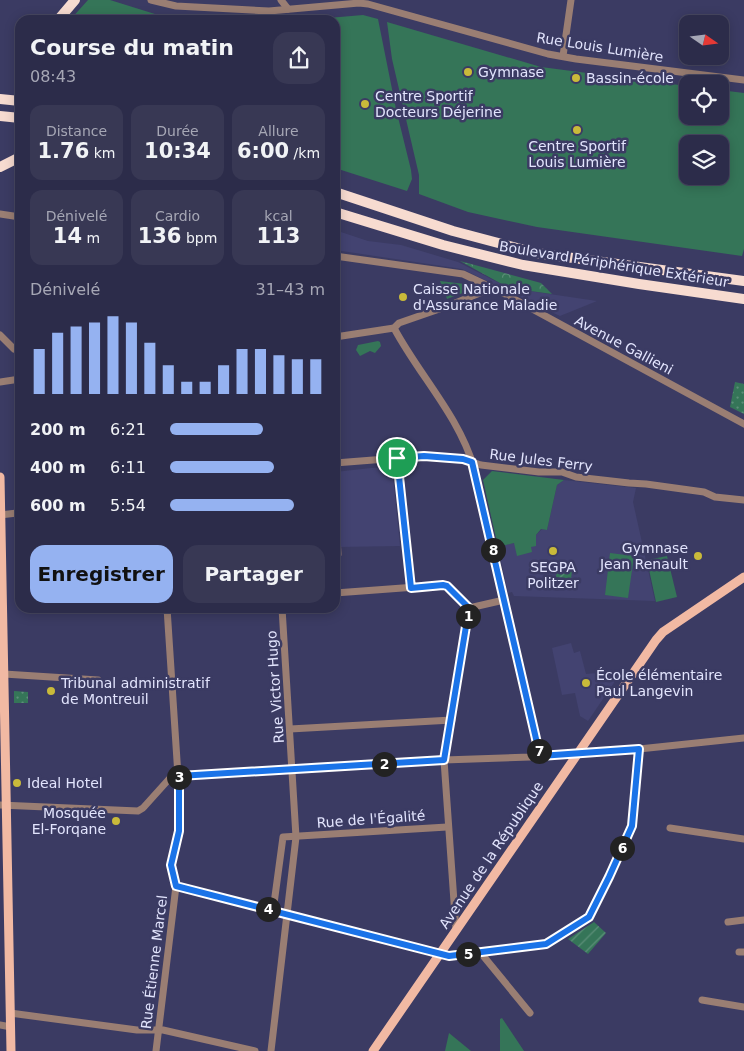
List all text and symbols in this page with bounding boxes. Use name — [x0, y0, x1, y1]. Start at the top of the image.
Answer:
north arrow — [679, 15, 729, 65]
map controls — [679, 15, 729, 185]
street label: Rue Louis Lumière — [535, 29, 665, 65]
button: share — [273, 32, 325, 84]
text: Course du matin — [30, 35, 234, 60]
place label: Gymnase — [478, 64, 544, 80]
marker: Gymnase — [462, 66, 474, 78]
text: 08:43 — [30, 67, 76, 86]
place label: Bassin-école — [586, 70, 674, 86]
marker: Bassin-école — [570, 72, 582, 84]
button: locate — [679, 75, 729, 125]
place label: Centre Sportif Docteurs Déjerine — [375, 88, 502, 120]
marker: Centre Sportif Docteurs Déjerine — [359, 98, 371, 110]
text: Distance — [46, 123, 107, 139]
text: Durée — [156, 123, 199, 139]
text: Allure — [258, 123, 299, 139]
marker: Centre Sportif Louis Lumière — [571, 124, 583, 136]
button: layers — [679, 135, 729, 185]
place label: Centre Sportif Louis Lumière — [528, 138, 627, 170]
text: 1.76 — [37, 139, 89, 163]
text: 10:34 — [144, 139, 211, 163]
text: 6:00 — [237, 139, 289, 163]
text: km — [89, 145, 116, 161]
text: /km — [289, 145, 320, 161]
text: Dénivelé — [46, 208, 107, 224]
text: Cardio — [155, 208, 200, 224]
text: kcal — [264, 208, 293, 224]
text: 14 — [53, 224, 82, 248]
text: 136 — [138, 224, 181, 248]
text: 113 — [257, 224, 300, 248]
text: m — [82, 230, 100, 246]
text: bpm — [181, 230, 217, 246]
street label: Boulevard Périphérique Extérieur — [498, 238, 730, 290]
text: Dénivelé — [30, 280, 100, 299]
text: 31–43 m — [256, 280, 325, 299]
place label: Caisse Nationale d'Assurance Maladie — [413, 281, 557, 313]
marker: Caisse Nationale d'Assurance Maladie — [397, 291, 409, 303]
street label: Avenue Gallieni — [572, 312, 676, 378]
text: 200 m — [30, 420, 86, 439]
text: 6:21 — [110, 420, 146, 439]
pin — [376, 437, 418, 479]
icon: arrive — [383, 444, 411, 472]
street label: Rue Jules Ferry — [489, 446, 593, 474]
text: 400 m — [30, 458, 86, 477]
text: 6:11 — [110, 458, 146, 477]
text: 600 m — [30, 496, 86, 515]
text: 5:54 — [110, 496, 146, 515]
pin: 8 — [480, 538, 506, 562]
place label: Gymnase Jean Renault — [599, 540, 689, 572]
text: 8 — [489, 542, 498, 558]
button: Enregistrer — [30, 545, 173, 603]
button: Partager — [183, 545, 325, 603]
marker: SEGPA Politzer — [547, 545, 559, 557]
marker: Gymnase Jean Renault — [692, 550, 704, 562]
place label: SEGPA Politzer — [527, 559, 579, 591]
pin: 1 — [456, 604, 480, 628]
text: 1 — [464, 608, 473, 624]
street label: Rue Victor Hugo — [263, 630, 287, 744]
place label: École élémentaire Paul Langevin — [596, 667, 722, 699]
place label: Tribunal administratif de Montreuil — [60, 675, 211, 707]
marker: École élémentaire Paul Langevin — [580, 677, 592, 689]
marker: Tribunal administratif de Montreuil — [45, 685, 57, 697]
pin: 7 — [526, 738, 552, 764]
text: 7 — [535, 743, 544, 759]
pin: 2 — [372, 752, 396, 776]
text: 2 — [380, 756, 389, 772]
pin: 3 — [166, 764, 192, 790]
text: 3 — [175, 769, 184, 785]
place label: Ideal Hotel — [27, 775, 103, 791]
marker: Ideal Hotel — [11, 777, 23, 789]
street label: Avenue de la République — [436, 778, 546, 932]
place label: Mosquée El-Forqane — [32, 805, 106, 837]
street label: Rue de l'Égalité — [316, 807, 426, 831]
marker: Mosquée El-Forqane — [110, 815, 122, 827]
pin: 6 — [610, 836, 634, 860]
text: 6 — [618, 840, 627, 856]
street label: Rue Étienne Marcel — [138, 894, 170, 1030]
pin: 4 — [256, 896, 280, 922]
text: 4 — [264, 901, 273, 917]
pin: 5 — [456, 942, 480, 966]
text: 5 — [464, 946, 473, 962]

